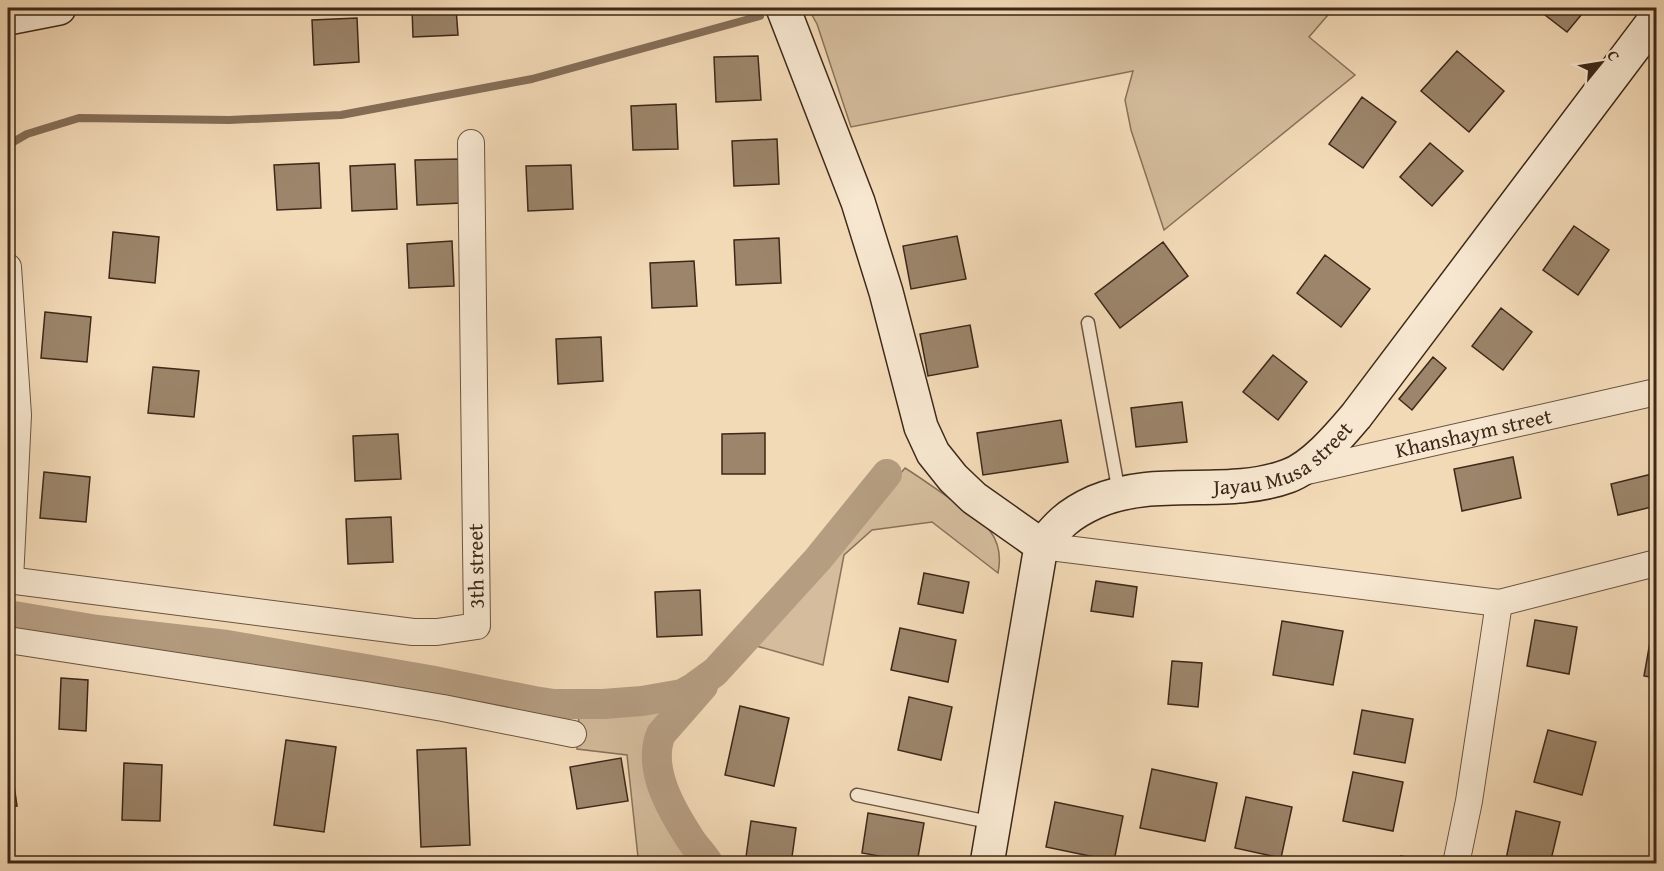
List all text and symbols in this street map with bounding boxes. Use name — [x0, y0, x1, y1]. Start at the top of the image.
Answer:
north arrow — [1571, 33, 1631, 93]
text: С — [1601, 46, 1627, 65]
street label: Khanshaym street — [1392, 400, 1555, 466]
street label: Jayau Musa street — [1210, 414, 1360, 502]
street label: 3th street — [459, 523, 492, 609]

